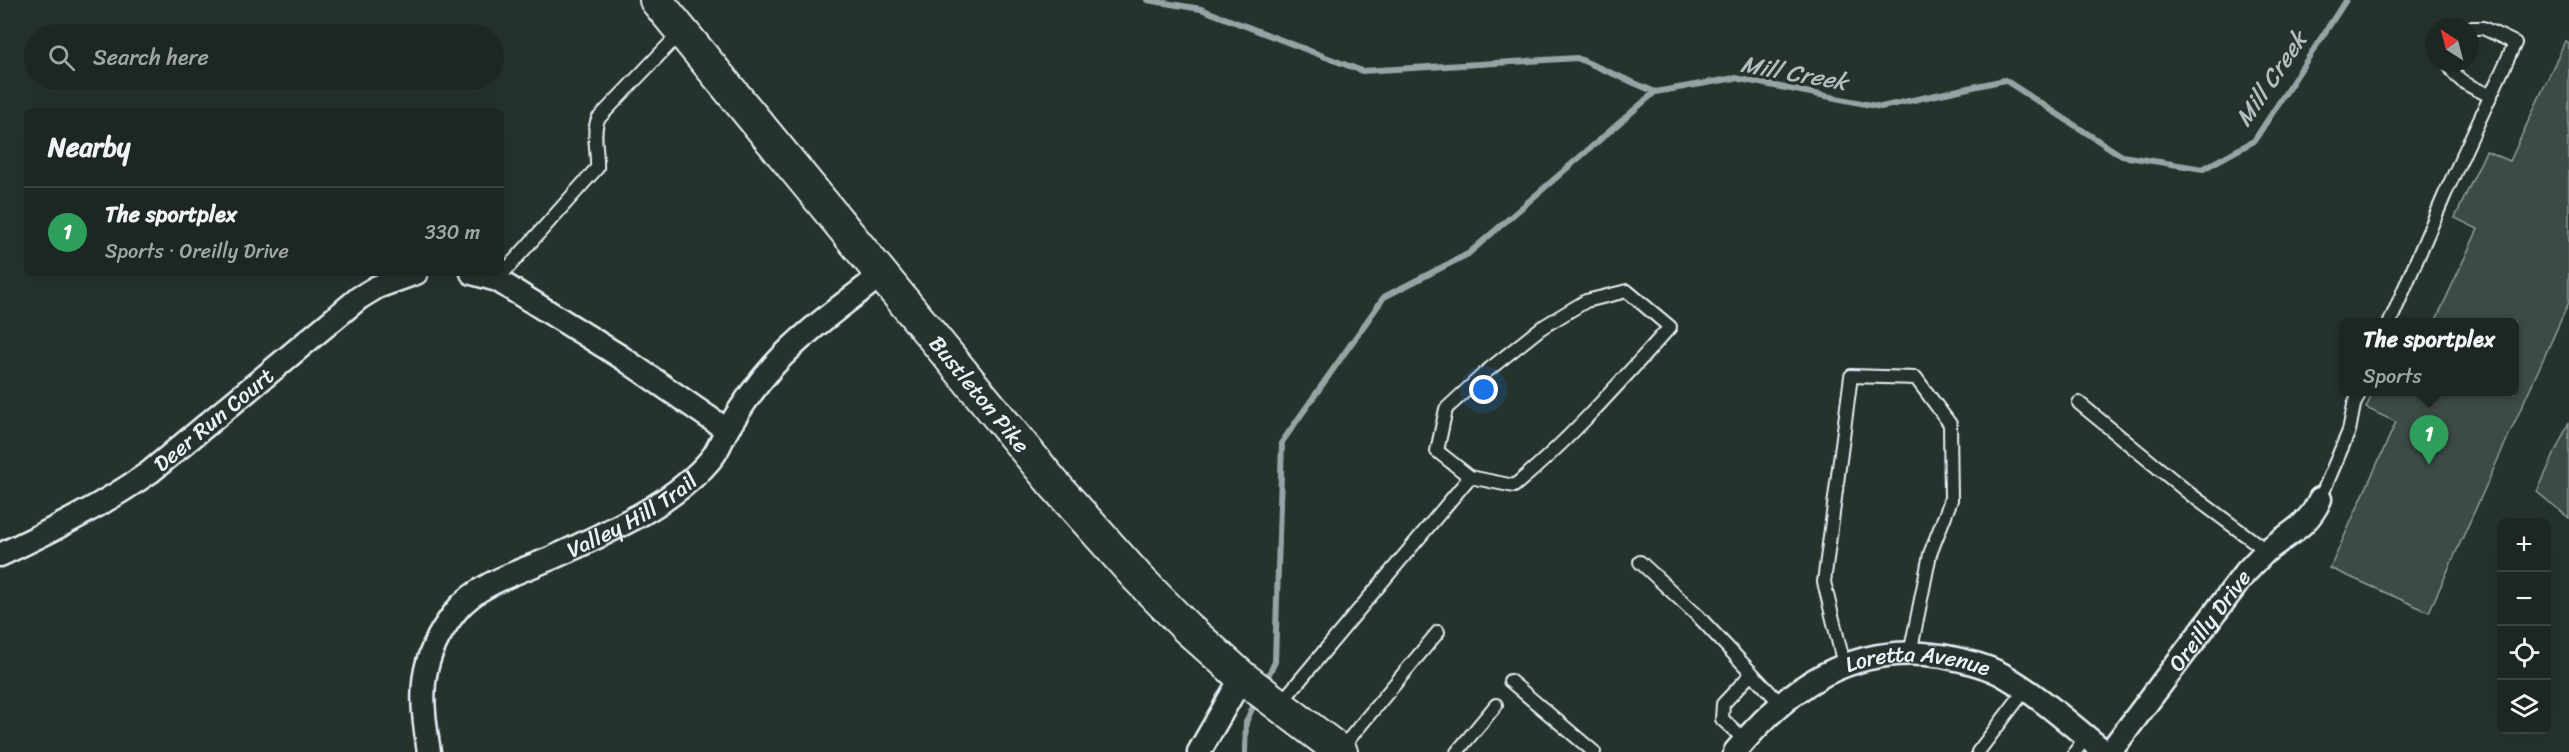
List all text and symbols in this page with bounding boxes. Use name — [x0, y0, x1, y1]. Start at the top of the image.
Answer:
north arrow — [2425, 18, 2479, 72]
water label: Mill Creek — [2224, 20, 2320, 135]
search box — [24, 24, 504, 90]
text: Search here — [93, 38, 209, 77]
icon: search — [45, 41, 78, 74]
water label: Mill Creek — [1737, 43, 1854, 104]
text: Nearby — [48, 124, 130, 170]
text: The sportplex — [105, 195, 237, 234]
text: 1 — [63, 215, 72, 250]
text: 330 m — [425, 215, 480, 250]
text: Sports · Oreilly Drive — [105, 234, 289, 269]
popup — [2339, 318, 2519, 396]
text: The sportplex — [2363, 320, 2495, 359]
street label: Bustleton Pike — [919, 326, 1040, 462]
street label: Deer Run Court — [144, 357, 283, 482]
text: Sports — [2363, 359, 2422, 394]
your location — [1469, 375, 1498, 404]
pin: 1 — [2410, 416, 2448, 465]
street label: Valley Hill Trail — [560, 462, 707, 568]
map controls — [2497, 518, 2551, 734]
button: + — [2497, 518, 2551, 572]
street label: Oreilly Drive — [2158, 561, 2261, 680]
button: − — [2497, 572, 2551, 626]
button: locate — [2497, 626, 2551, 680]
street label: Loretta Avenue — [1839, 634, 1997, 687]
button: layers — [2497, 680, 2551, 734]

